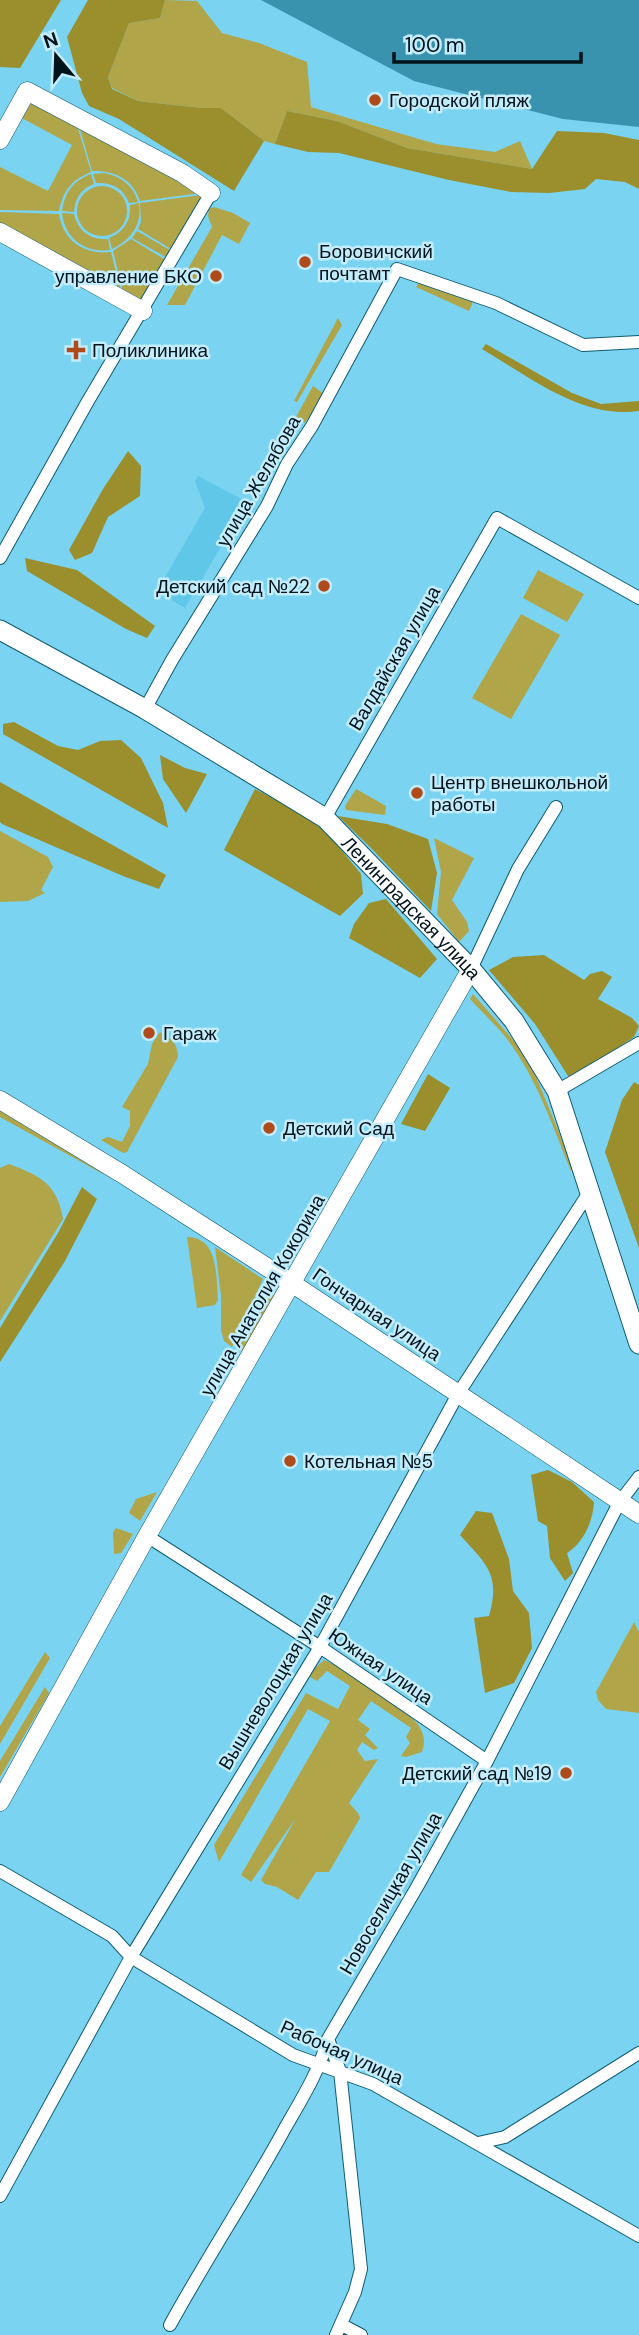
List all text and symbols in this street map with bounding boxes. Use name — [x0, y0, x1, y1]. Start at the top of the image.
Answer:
north arrow — [21, 21, 91, 91]
scale bar — [394, 21, 581, 65]
text: N — [40, 26, 61, 54]
text: 100 m — [405, 31, 465, 59]
place label: Городской пляж — [389, 88, 529, 113]
marker: Городской пляж — [367, 92, 383, 108]
place label: Боровичский почтамт — [319, 239, 433, 286]
marker: Боровичский почтамт — [297, 254, 313, 270]
place label: управление БКО — [55, 264, 202, 289]
marker: управление БКО — [208, 268, 224, 284]
place label: Поликлиника — [92, 338, 209, 363]
marker: Поликлиника — [66, 340, 86, 360]
street label: улица Желябова — [211, 411, 306, 552]
place label: Детский сад №22 — [156, 574, 310, 599]
marker: Детский сад №22 — [316, 578, 332, 594]
street label: Валдайская улица — [343, 581, 446, 735]
place label: Центр внешкольной работы — [431, 770, 608, 817]
marker: Центр внешкольной работы — [409, 785, 425, 801]
street label: Ленинградская улица — [336, 831, 487, 985]
place label: Гараж — [163, 1021, 217, 1046]
marker: Гараж — [141, 1025, 157, 1041]
place label: Детский Сад — [283, 1116, 394, 1141]
marker: Детский Сад — [261, 1120, 277, 1136]
street label: улица Анатолия Кокорина — [194, 1189, 331, 1401]
street label: Гончарная улица — [308, 1262, 446, 1367]
place label: Котельная №5 — [304, 1449, 433, 1474]
marker: Котельная №5 — [282, 1453, 298, 1469]
street label: Вышневолоцкая улица — [213, 1588, 338, 1774]
street label: Южная улица — [324, 1622, 438, 1711]
place label: Детский сад №19 — [402, 1761, 552, 1786]
marker: Детский сад №19 — [558, 1765, 574, 1781]
street label: Новоселицкая улица — [334, 1807, 447, 1979]
street label: Рабочая улица — [277, 2014, 407, 2091]

